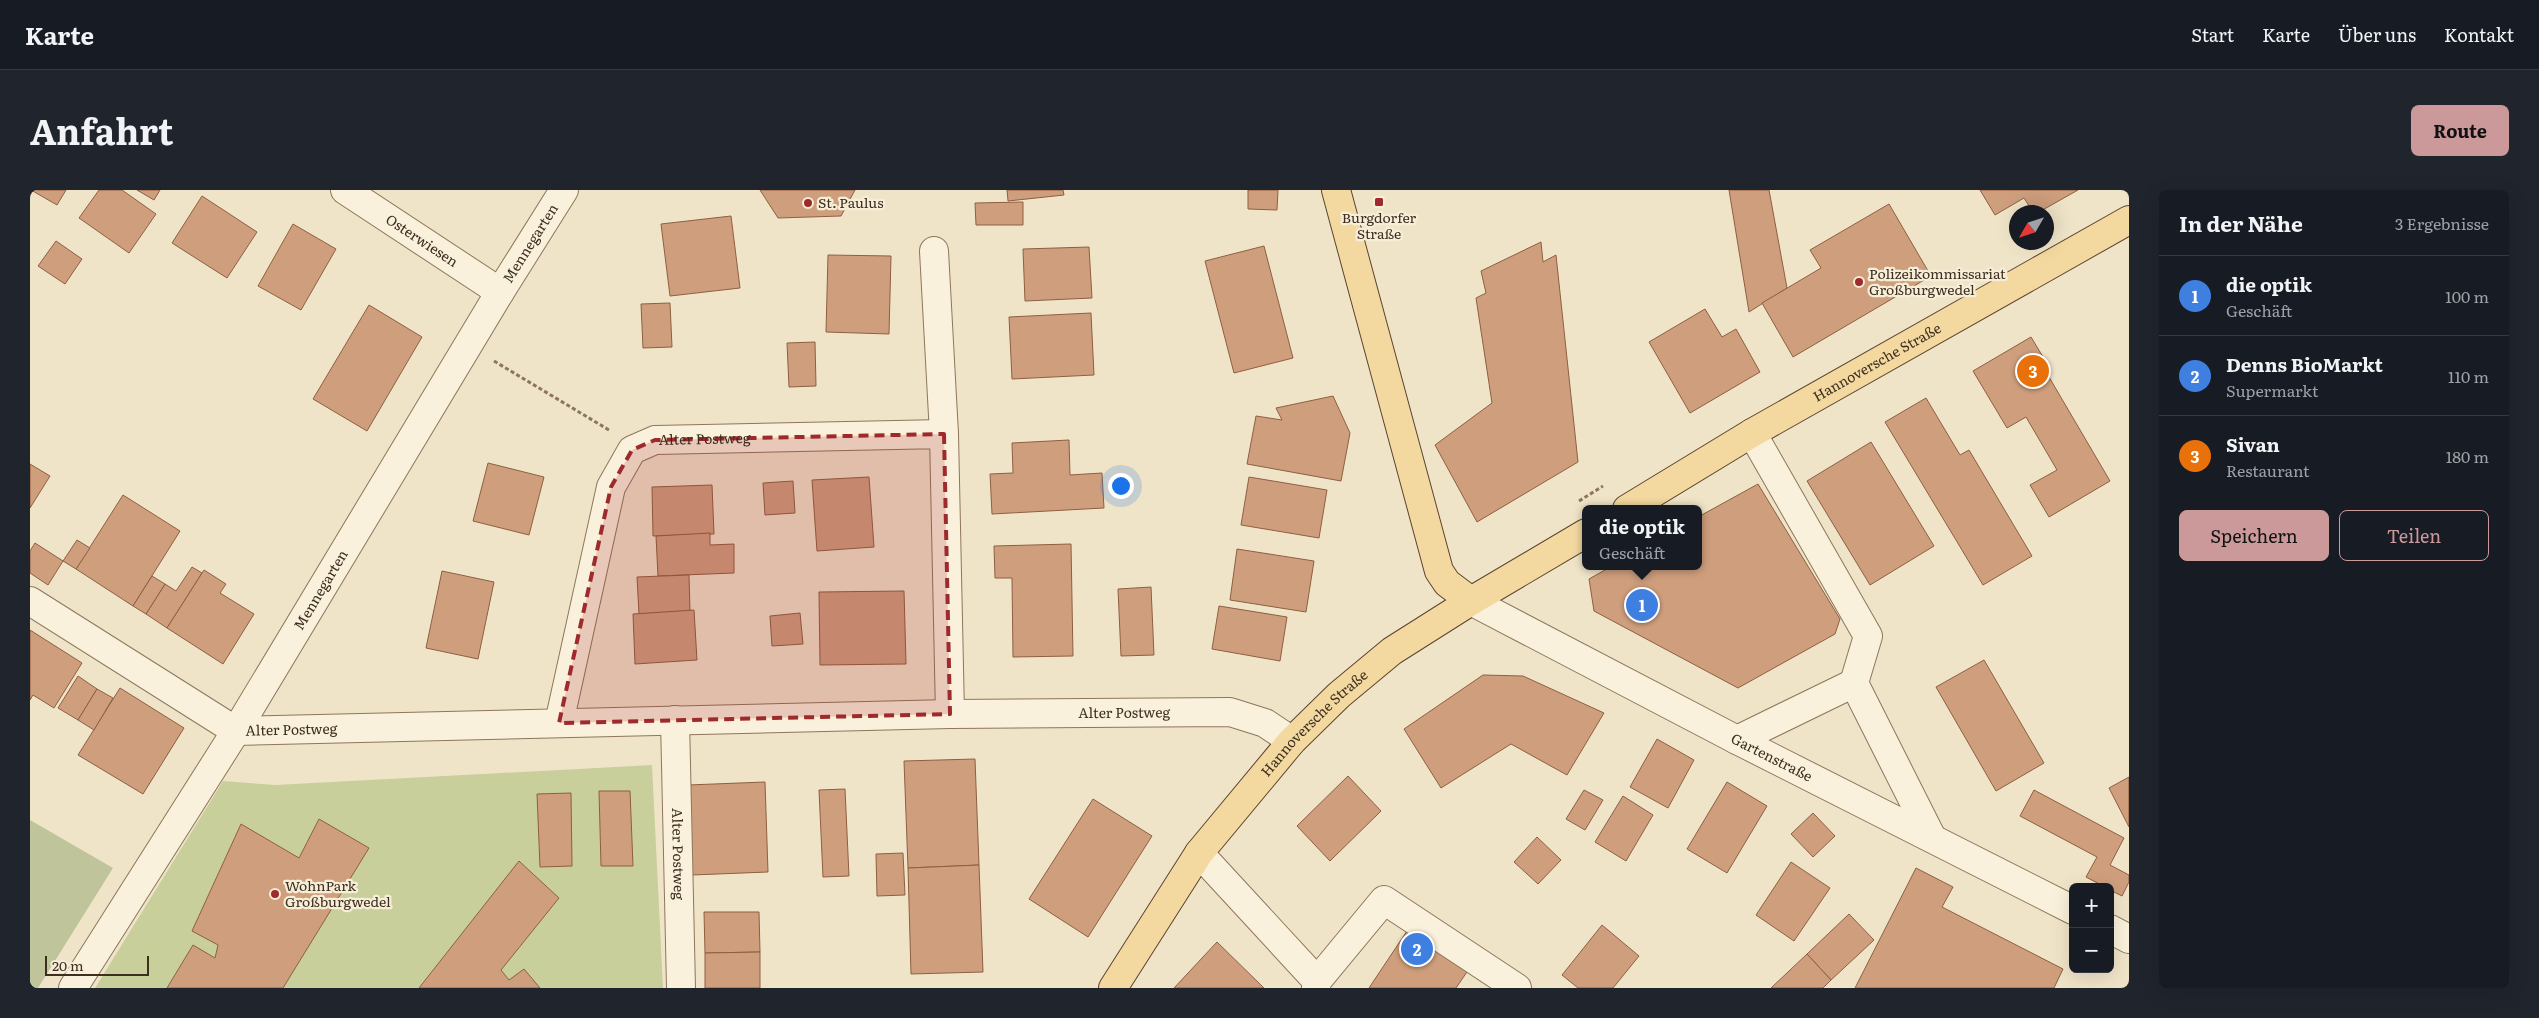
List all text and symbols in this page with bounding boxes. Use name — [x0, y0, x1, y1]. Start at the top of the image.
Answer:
text: Karte — [25, 17, 94, 52]
text: Start — [2191, 21, 2234, 48]
text: Karte — [2262, 21, 2310, 48]
text: Über uns — [2338, 21, 2416, 48]
text: Kontakt — [2444, 21, 2514, 48]
text: Anfahrt — [30, 104, 173, 156]
button: Route — [2411, 105, 2509, 156]
place label: St. Paulus — [818, 192, 884, 212]
marker: Burgdorfer Straße — [1373, 196, 1385, 208]
marker: St. Paulus — [802, 197, 814, 209]
street label: Mennegarten — [497, 199, 562, 286]
north arrow — [2009, 205, 2054, 250]
place label: Burgdorfer Straße — [1342, 207, 1417, 243]
text: In der Nähe — [2179, 207, 2303, 238]
street label: Osterwiesen — [382, 209, 462, 271]
text: 3 Ergebnisse — [2395, 211, 2489, 235]
place label: Polizeikommissariat Großburgwedel — [1869, 263, 2006, 299]
text: die optik — [2226, 270, 2312, 298]
marker: Polizeikommissariat Großburgwedel — [1853, 276, 1865, 288]
text: 1 — [2192, 284, 2198, 308]
text: 100 m — [2445, 284, 2489, 308]
text: Geschäft — [2226, 298, 2292, 322]
street label: Hannoversche Straße — [1809, 317, 1944, 406]
text: Denns BioMarkt — [2226, 350, 2383, 378]
pin: 3 — [2017, 352, 2049, 390]
text: 2 — [2191, 364, 2199, 388]
text: 110 m — [2448, 364, 2489, 388]
text: Supermarkt — [2226, 378, 2319, 402]
street label: Alter Postweg — [658, 427, 751, 449]
text: Sivan — [2226, 430, 2280, 458]
text: 3 — [2191, 444, 2199, 468]
text: 180 m — [2446, 444, 2489, 468]
text: Restaurant — [2226, 458, 2310, 482]
your location — [1108, 473, 1134, 499]
popup — [1582, 505, 1702, 570]
button: Speichern — [2179, 510, 2329, 561]
button: Teilen — [2339, 510, 2489, 561]
text: die optik — [1599, 512, 1685, 540]
text: Geschäft — [1599, 540, 1665, 564]
street label: Mennegarten — [288, 546, 352, 633]
pin: 1 — [1626, 586, 1658, 624]
street label: Hannoversche Straße — [1256, 664, 1371, 780]
street label: Alter Postweg — [1078, 701, 1170, 722]
street label: Alter Postweg — [245, 718, 338, 740]
street label: Gartenstraße — [1728, 728, 1816, 786]
street label: Alter Postweg — [668, 808, 690, 900]
place label: WohnPark Großburgwedel — [285, 875, 391, 911]
map controls — [2069, 883, 2114, 973]
button: + — [2069, 883, 2114, 928]
marker: WohnPark Großburgwedel — [269, 888, 281, 900]
button: − — [2069, 928, 2114, 973]
pin: 2 — [1401, 930, 1433, 968]
scale bar — [45, 953, 149, 976]
text: 20 m — [52, 955, 84, 975]

